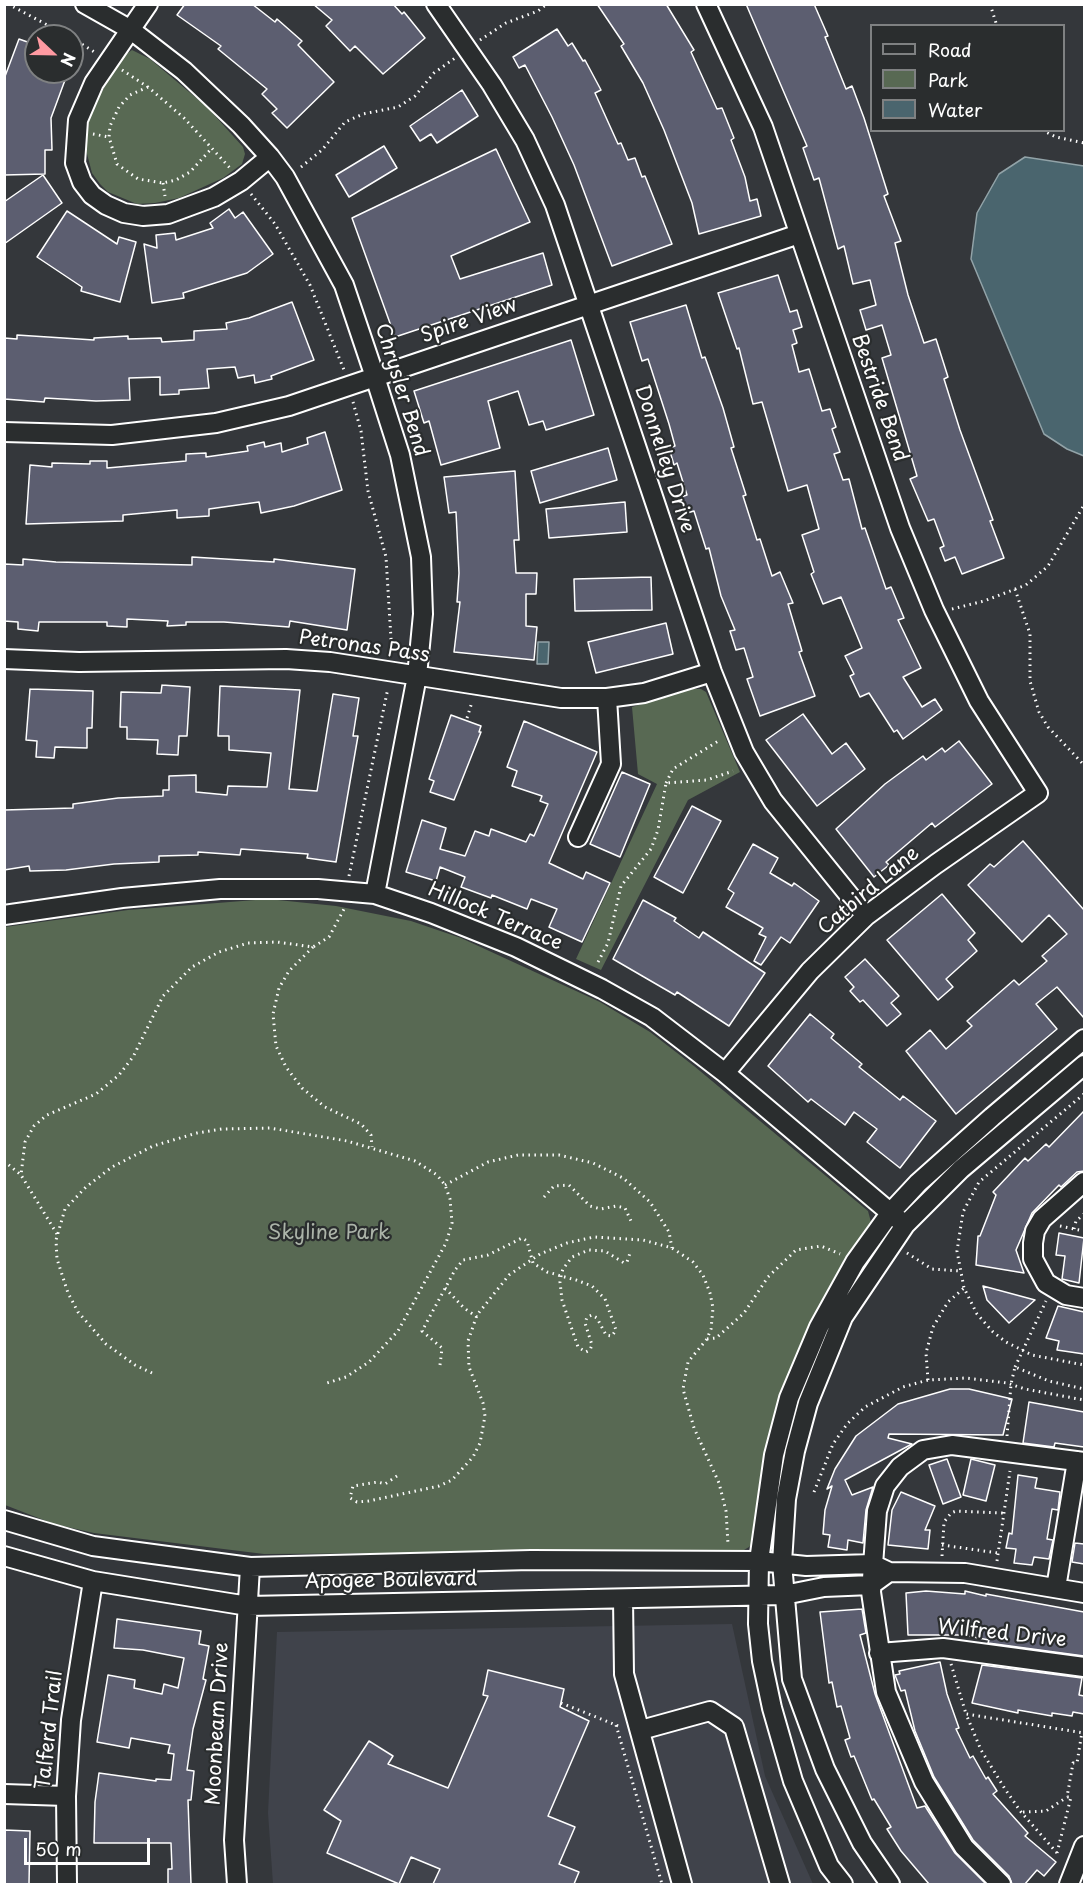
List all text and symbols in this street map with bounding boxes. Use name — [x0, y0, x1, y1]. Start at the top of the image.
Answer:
north arrow — [24, 24, 84, 84]
legend — [870, 24, 1065, 132]
text: Road — [928, 36, 972, 63]
text: N — [55, 50, 82, 70]
text: Park — [928, 66, 968, 93]
text: Water — [928, 96, 982, 123]
street label: Spire View — [418, 293, 520, 349]
street label: Chrysler Bend — [369, 321, 433, 459]
street label: Bestride Bend — [846, 331, 912, 465]
street label: Donnelley Drive — [629, 382, 699, 536]
street label: Petronas Pass — [297, 626, 431, 668]
street label: Catbird Lane — [813, 842, 925, 940]
street label: Hillock Terrace — [424, 878, 566, 956]
park label: Skyline Park — [268, 1221, 390, 1245]
street label: Apogee Boulevard — [305, 1567, 477, 1595]
street label: Wilfred Drive — [936, 1615, 1068, 1653]
street label: Moonbeam Drive — [202, 1642, 234, 1806]
street label: Talferd Trail — [32, 1669, 68, 1791]
scale bar — [27, 1826, 153, 1864]
text: 50 m — [35, 1835, 82, 1862]

